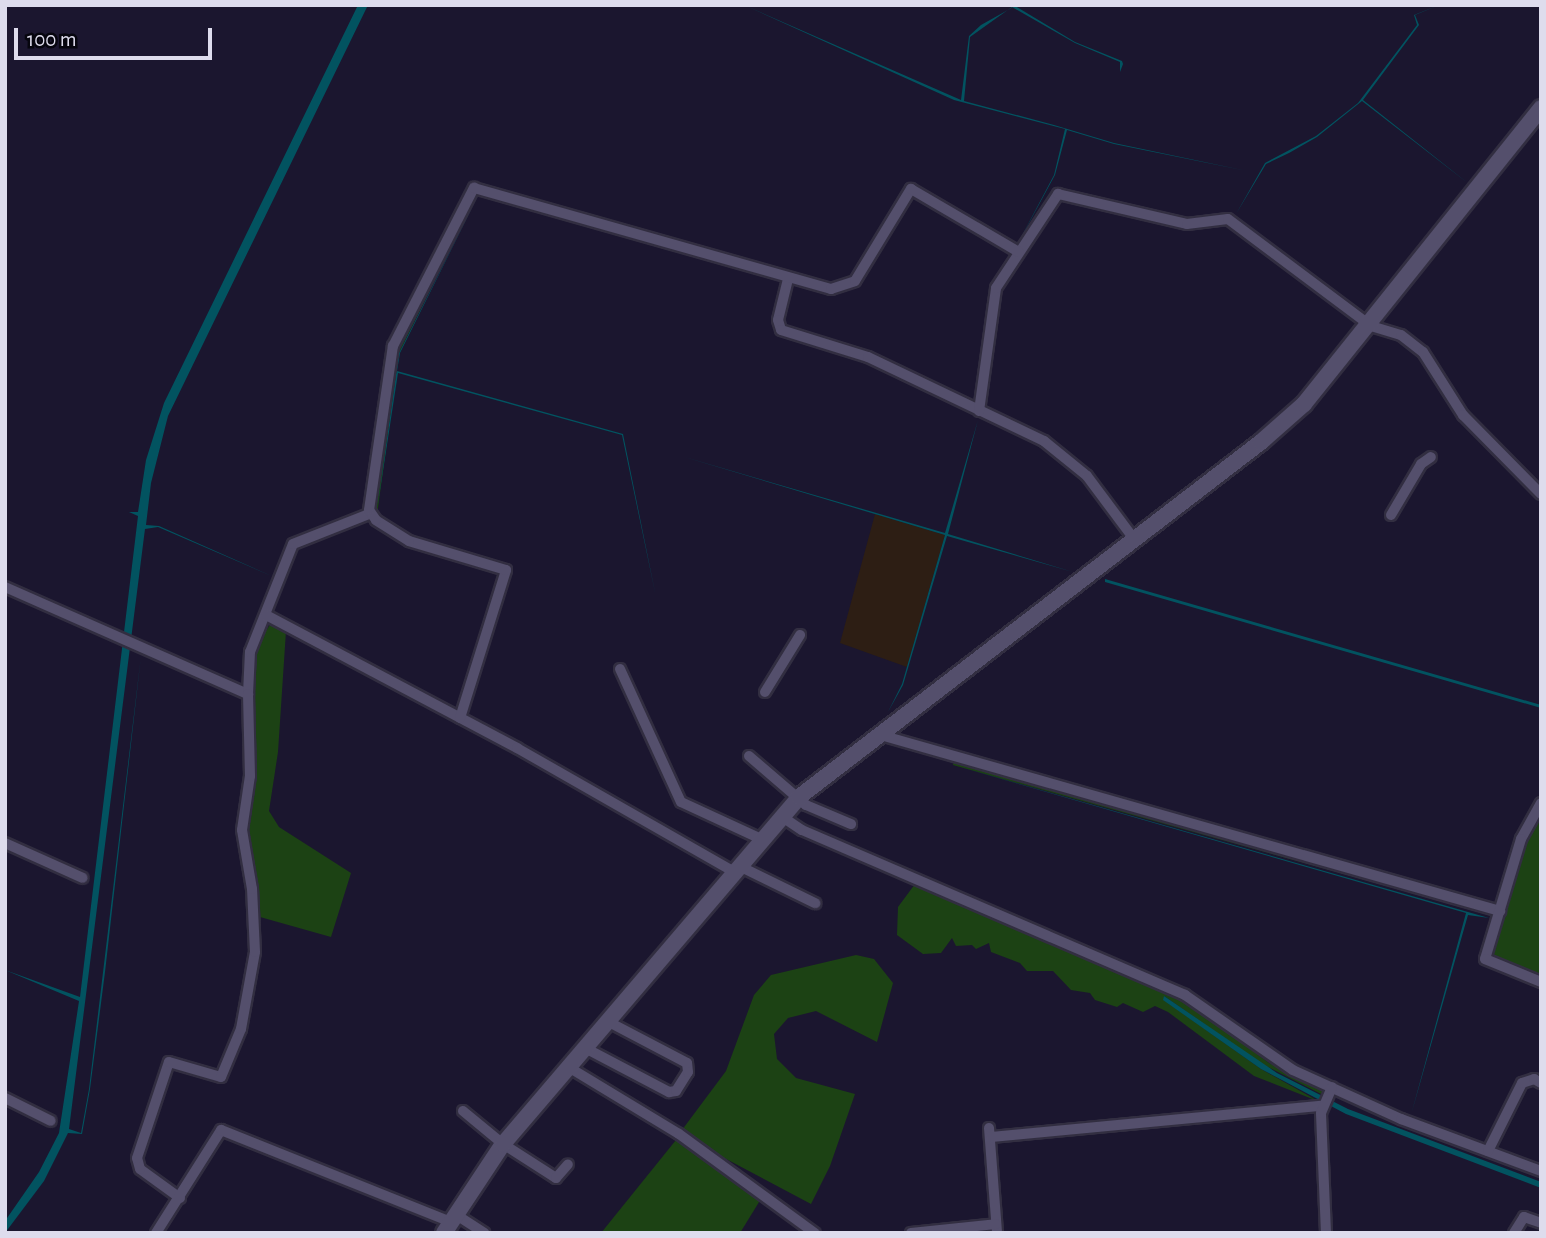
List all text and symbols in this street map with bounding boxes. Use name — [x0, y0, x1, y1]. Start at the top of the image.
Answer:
scale bar — [18, 14, 215, 58]
text: 100 m — [27, 29, 77, 50]

